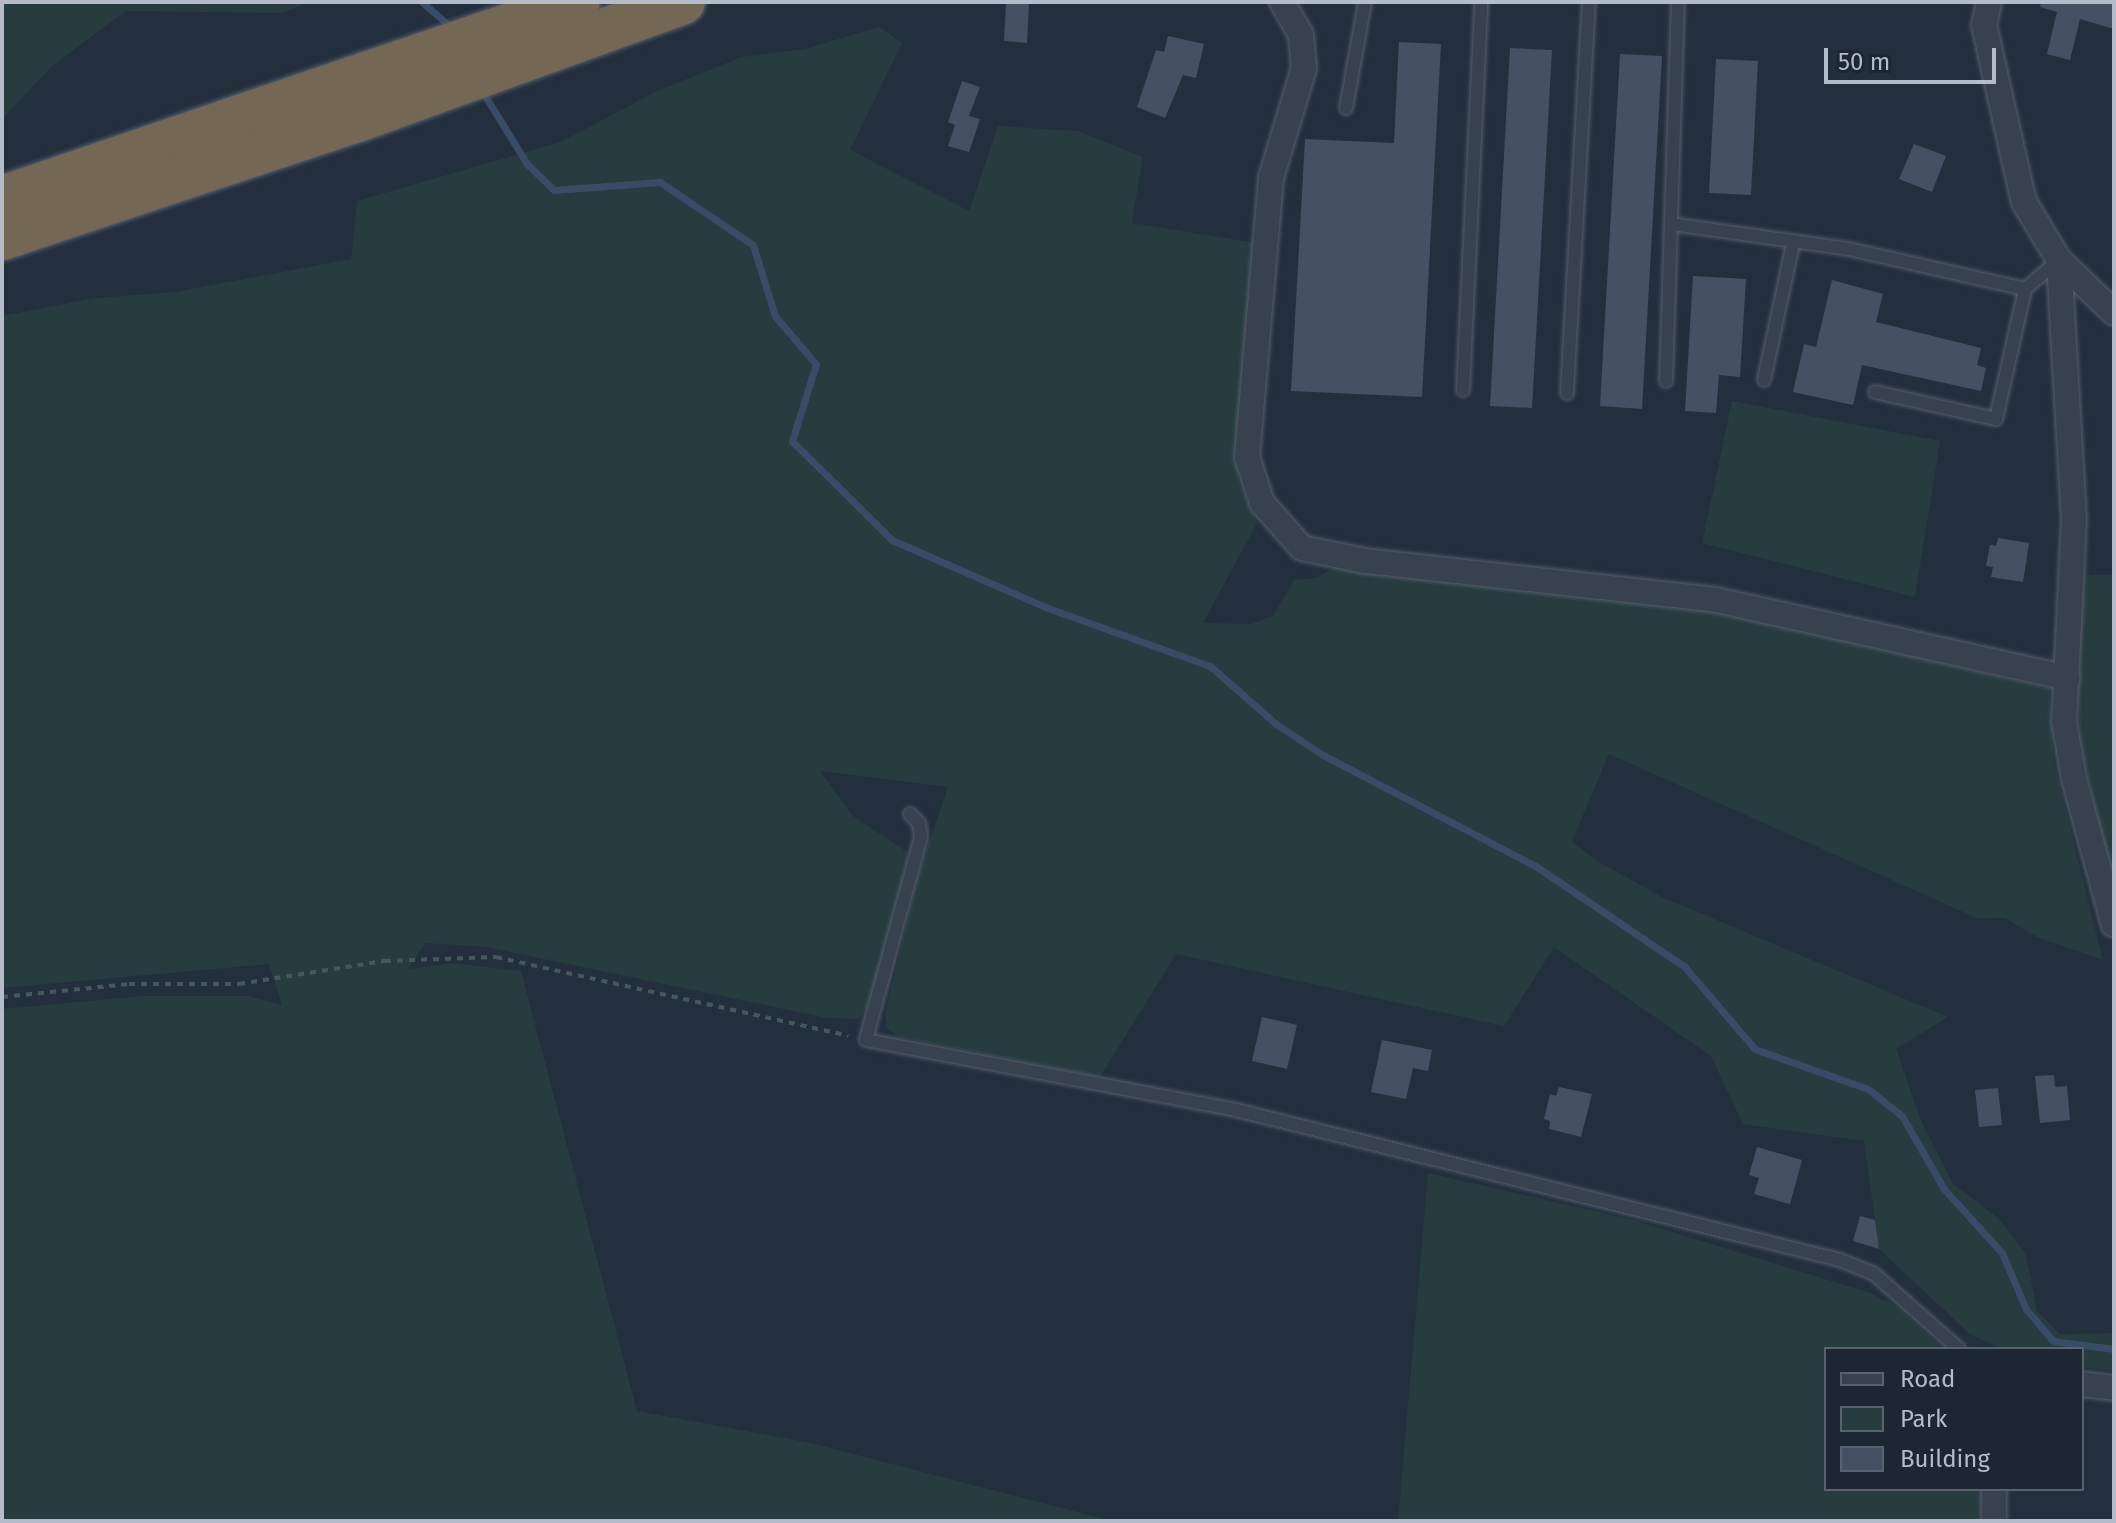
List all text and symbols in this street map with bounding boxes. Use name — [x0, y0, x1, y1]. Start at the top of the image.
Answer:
scale bar — [1828, 32, 2000, 82]
text: 50 m — [1838, 48, 1890, 76]
legend — [1824, 1347, 2084, 1491]
text: Road — [1900, 1365, 1955, 1393]
text: Park — [1900, 1405, 1947, 1433]
text: Building — [1900, 1445, 1990, 1473]

